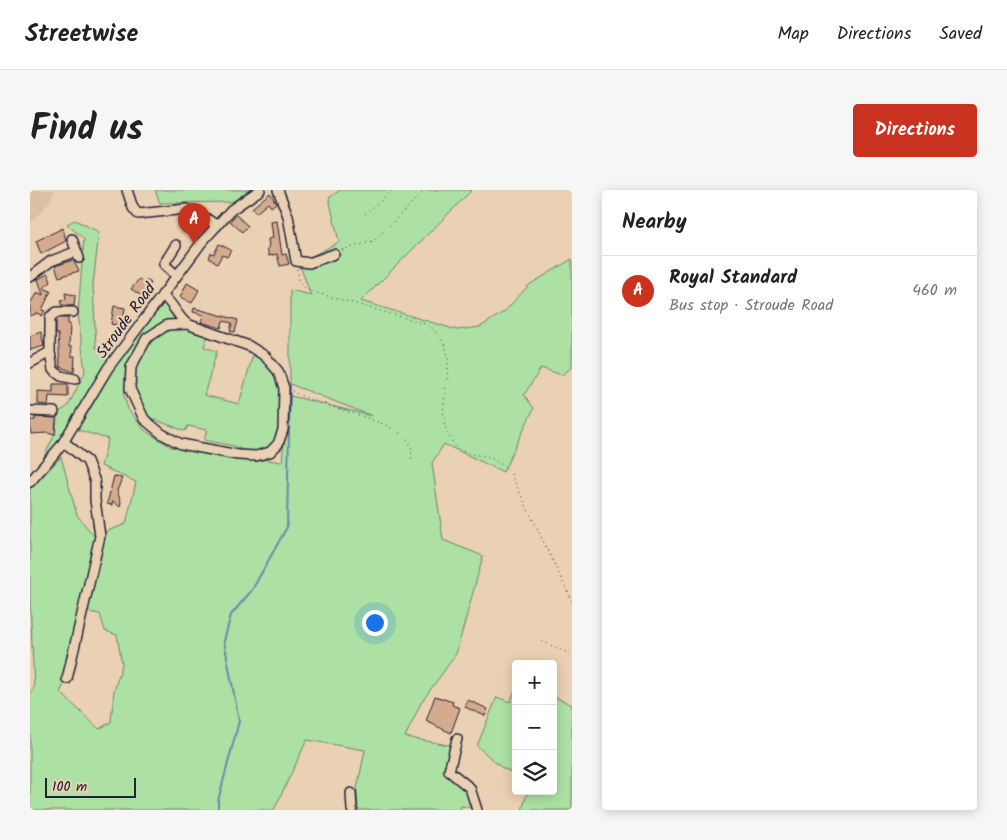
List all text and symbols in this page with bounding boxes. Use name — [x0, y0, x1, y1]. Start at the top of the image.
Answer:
text: Streetwise — [25, 15, 138, 54]
text: Map — [777, 20, 809, 49]
text: Directions — [837, 20, 911, 49]
text: Saved — [939, 20, 982, 49]
text: Find us — [30, 102, 143, 158]
button: Directions — [853, 104, 977, 157]
pin: A — [178, 203, 210, 244]
text: Nearby — [622, 206, 687, 239]
text: Royal Standard — [669, 263, 797, 293]
street label: Stroude Road — [90, 277, 163, 364]
text: A — [633, 278, 643, 303]
text: 460 m — [912, 278, 957, 303]
text: Bus stop · Stroude Road — [669, 293, 833, 318]
your location — [362, 610, 388, 636]
map controls — [512, 660, 557, 795]
button: + — [512, 660, 557, 705]
button: − — [512, 705, 557, 750]
button: layers — [512, 750, 557, 795]
scale bar — [45, 775, 136, 798]
text: 100 m — [52, 776, 87, 798]

